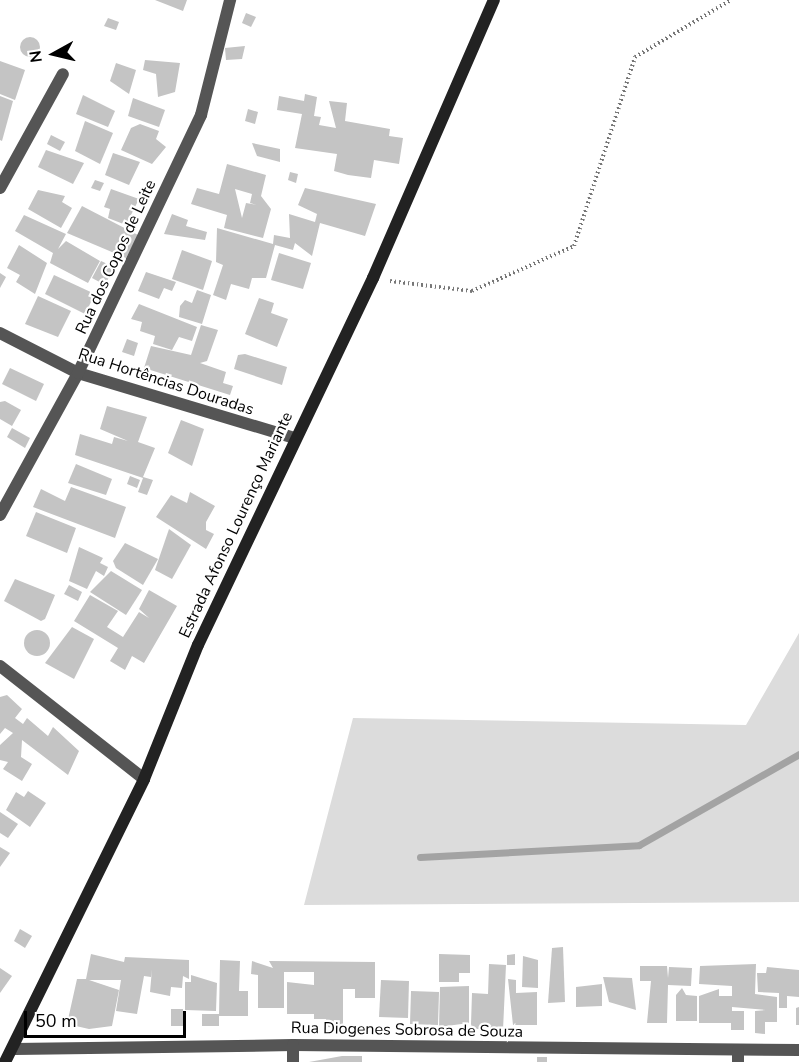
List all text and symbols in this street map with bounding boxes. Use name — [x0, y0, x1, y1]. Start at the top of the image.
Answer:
north arrow — [24, 24, 84, 84]
text: N — [24, 49, 48, 64]
street label: Rua dos Copos de Leite — [72, 177, 160, 337]
street label: Rua Hortências Douradas — [76, 345, 256, 419]
street label: Estrada Afonso Lourenço Mariante — [175, 409, 297, 641]
scale bar — [27, 999, 189, 1037]
text: 50 m — [35, 1009, 77, 1033]
street label: Rua Diogenes Sobrosa de Souza — [291, 1018, 523, 1042]

